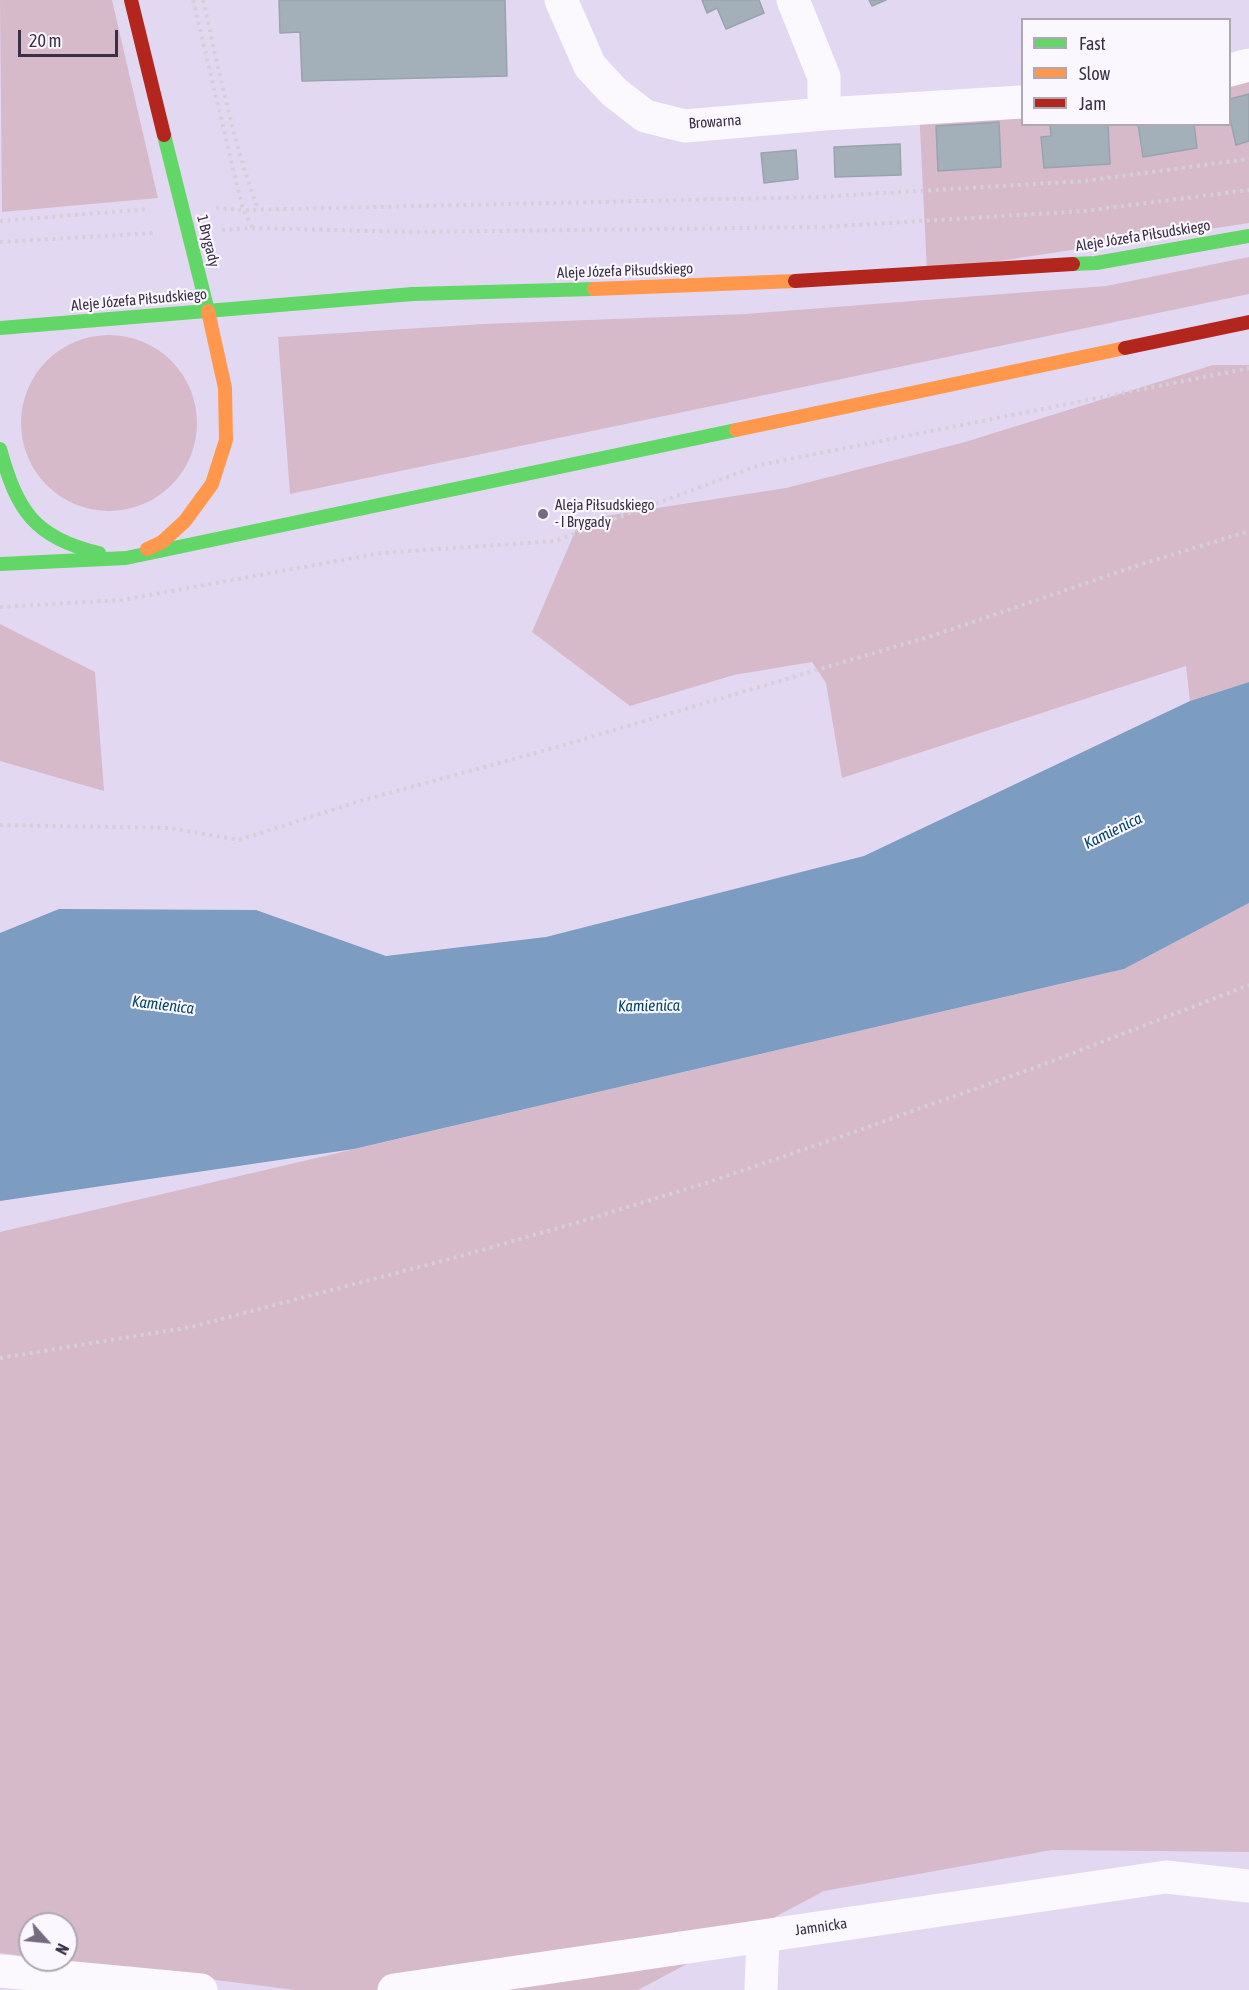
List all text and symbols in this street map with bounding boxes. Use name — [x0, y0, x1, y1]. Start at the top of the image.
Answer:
scale bar — [21, 18, 122, 56]
legend — [1021, 18, 1231, 126]
text: 20 m — [29, 30, 61, 51]
text: Fast — [1079, 33, 1106, 54]
text: Slow — [1079, 63, 1110, 84]
text: Jam — [1079, 93, 1106, 114]
street label: Browarna — [688, 111, 742, 133]
street label: 1 Brygady — [193, 213, 223, 269]
street label: Aleje Józefa Piłsudskiego — [1074, 216, 1212, 256]
street label: Aleje Józefa Piłsudskiego — [557, 260, 693, 282]
street label: Aleje Józefa Piłsudskiego — [70, 285, 208, 315]
place label: Aleja Piłsudskiego - I Brygady — [555, 496, 654, 531]
marker: Aleja Piłsudskiego - I Brygady — [536, 507, 550, 521]
water label: Kamienica — [1081, 809, 1145, 853]
water label: Kamienica — [131, 992, 195, 1018]
water label: Kamienica — [618, 996, 680, 1016]
north arrow — [18, 1912, 78, 1972]
street label: Jamnicka — [794, 1914, 848, 1940]
text: N — [52, 1941, 72, 1958]

